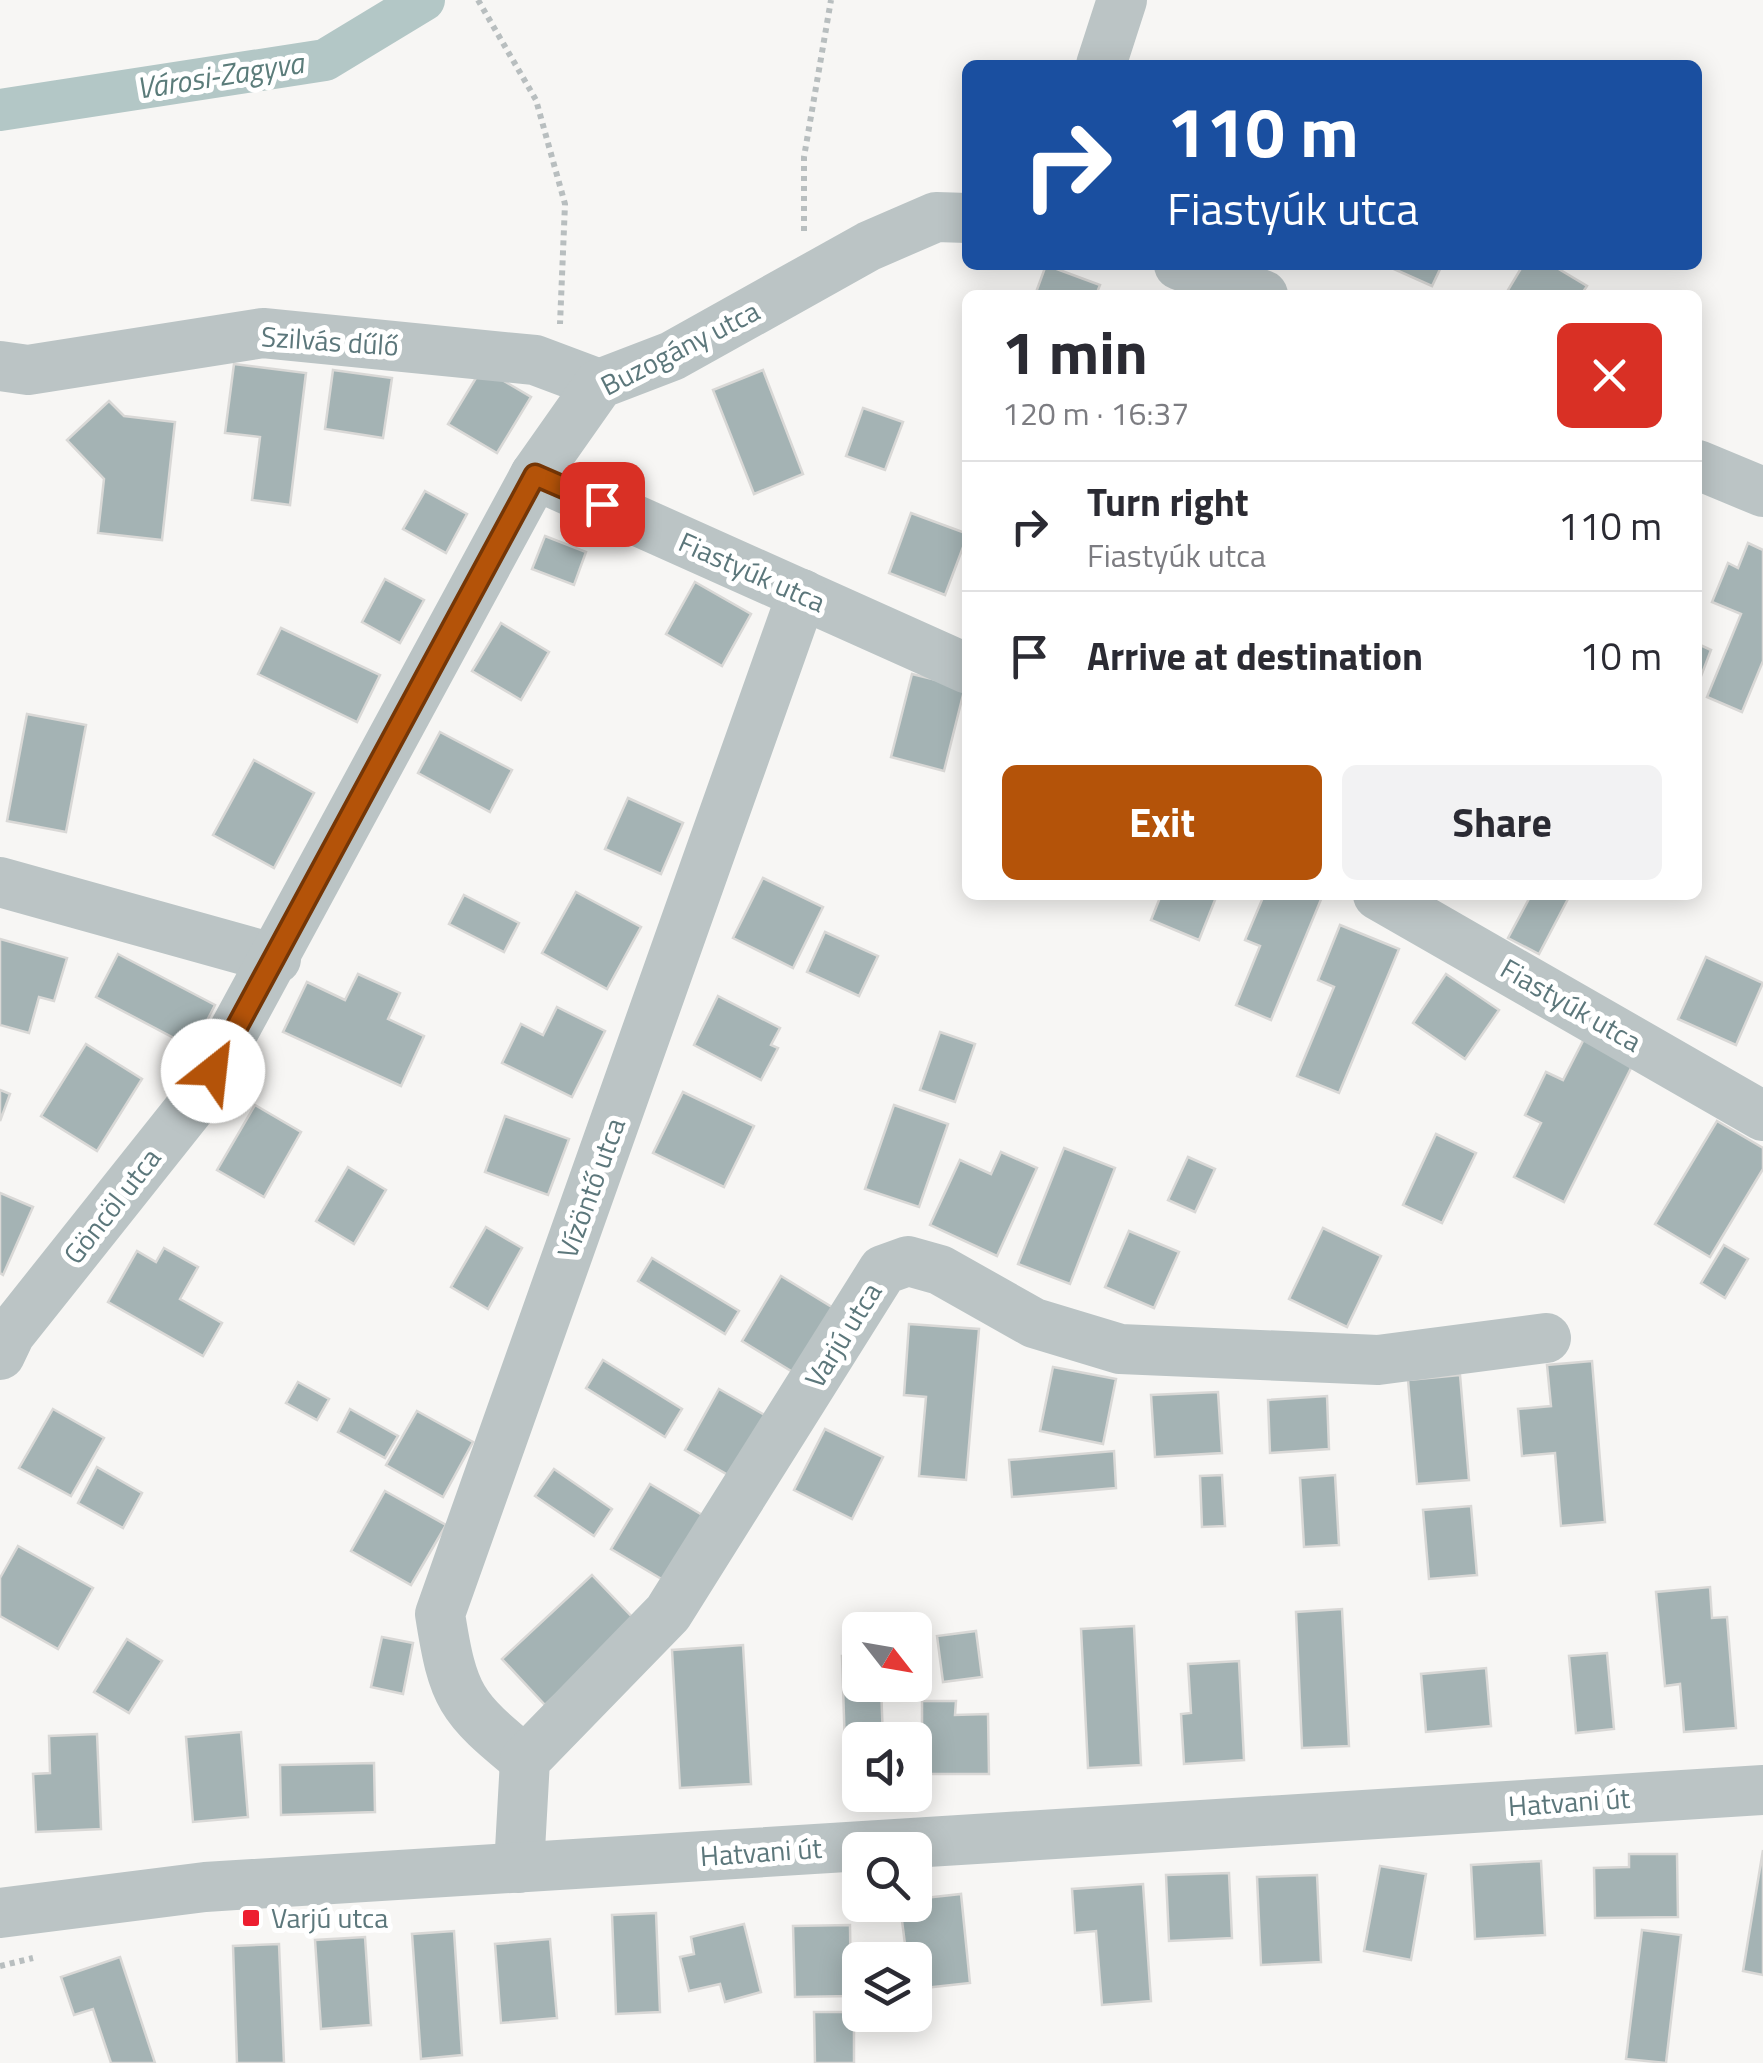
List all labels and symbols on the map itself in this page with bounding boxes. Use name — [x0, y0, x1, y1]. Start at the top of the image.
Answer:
water label: Városi-Zagyva — [133, 39, 309, 111]
street label: Buzogány utca — [593, 289, 767, 406]
street label: Szilvás dűlő — [260, 314, 400, 367]
pin — [560, 462, 645, 547]
street label: Fiastyúk utca — [672, 520, 832, 623]
street label: Fiastyúk utca — [1493, 947, 1650, 1062]
position arrow — [161, 1019, 265, 1123]
street label: Vízöntő utca — [545, 1112, 636, 1264]
street label: Göncöl utca — [52, 1138, 171, 1273]
street label: Varjú utca — [793, 1274, 892, 1396]
north arrow — [842, 1612, 932, 1702]
street label: Hatvani út — [1507, 1776, 1632, 1827]
street label: Hatvani út — [699, 1826, 824, 1877]
place label: Varjú utca — [271, 1896, 388, 1939]
marker: Varjú utca — [240, 1907, 262, 1929]

